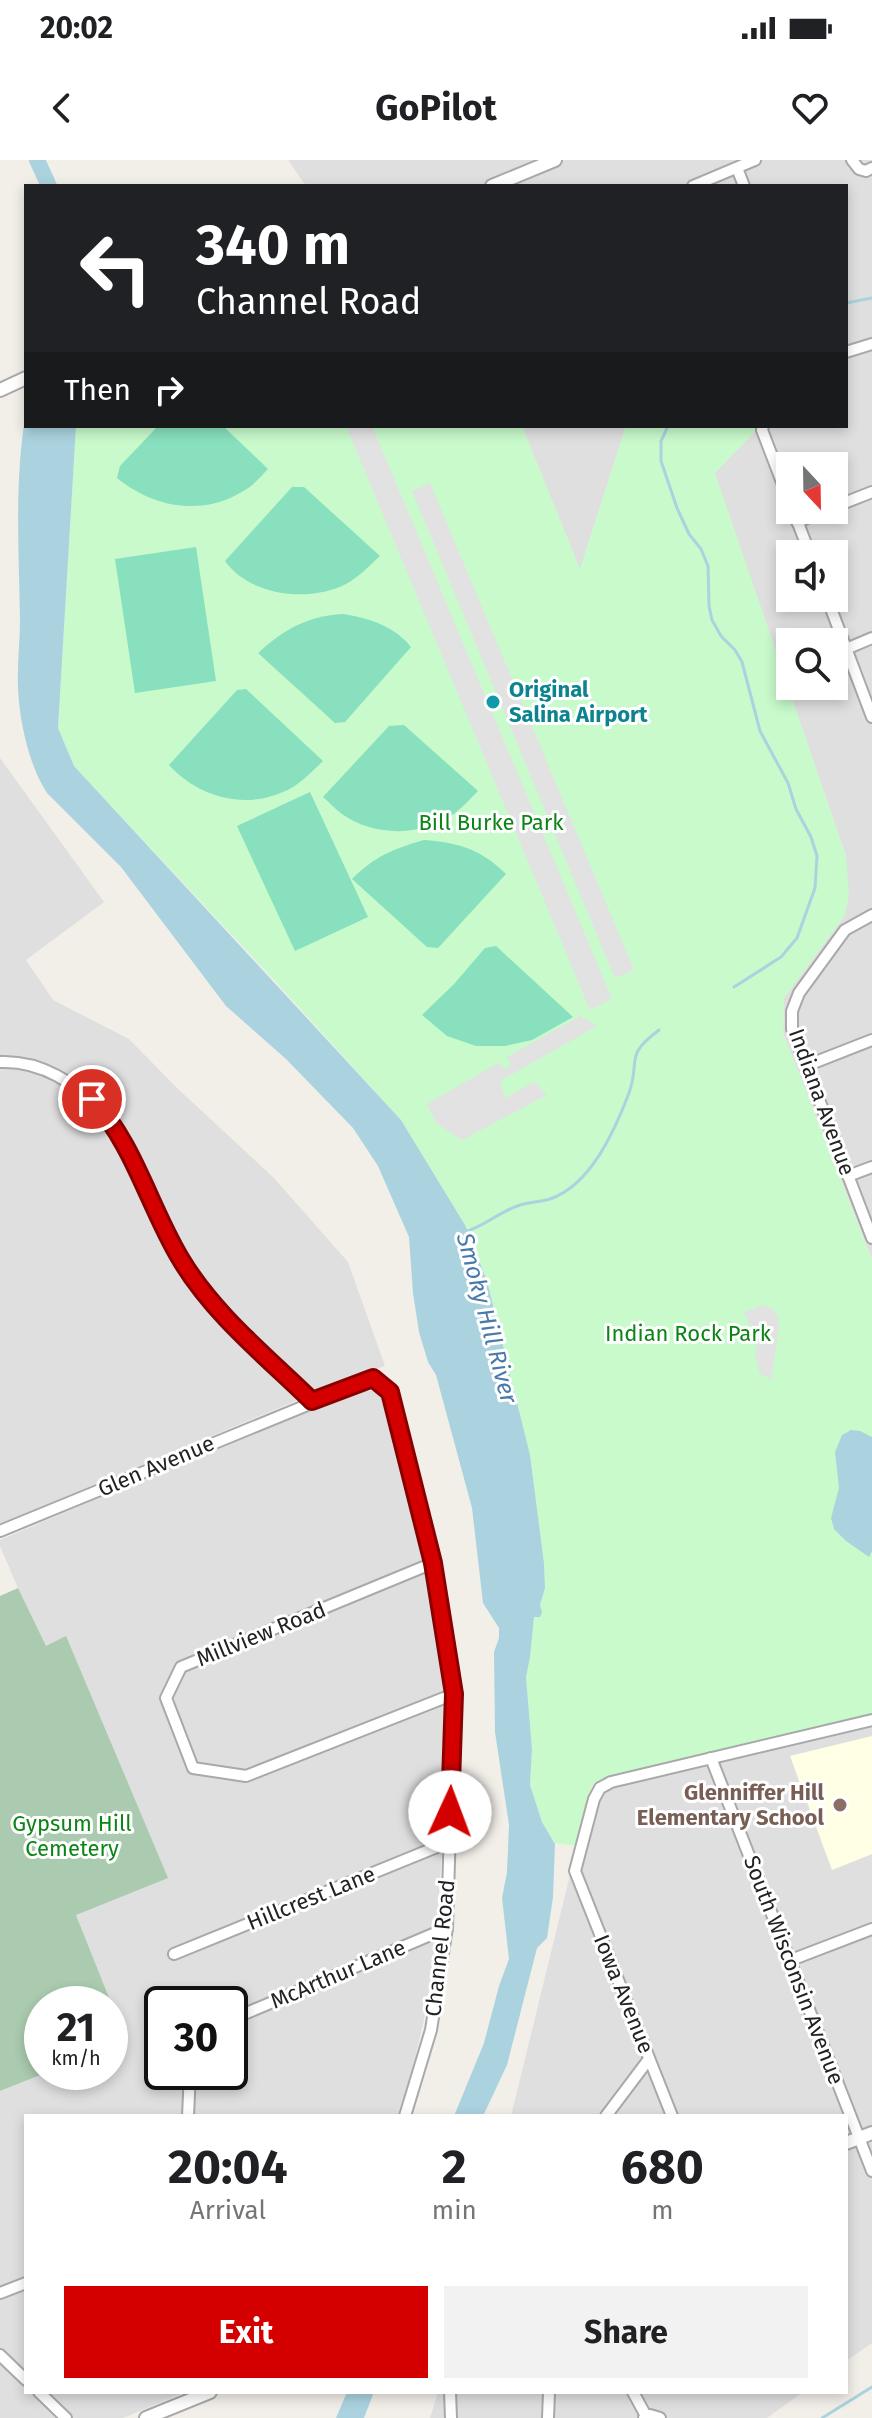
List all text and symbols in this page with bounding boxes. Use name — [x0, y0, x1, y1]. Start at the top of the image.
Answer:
text: 20:02 — [40, 10, 113, 46]
icon: back — [40, 86, 84, 130]
text: GoPilot — [375, 86, 497, 130]
icon: heart — [788, 86, 832, 130]
text: 340 m — [196, 212, 350, 279]
icon: left — [64, 216, 168, 320]
text: Channel Road — [196, 280, 421, 324]
icon: right — [147, 368, 191, 412]
text: Then — [64, 372, 131, 408]
north arrow — [776, 452, 848, 524]
map controls — [776, 452, 848, 700]
button: sound — [776, 540, 848, 612]
button: search — [776, 628, 848, 700]
place label: Original Salina Airport — [509, 676, 648, 728]
marker: Original Salina Airport — [484, 693, 502, 711]
park label: Bill Burke Park — [418, 809, 564, 836]
street label: Indiana Avenue — [783, 1025, 861, 1179]
pin — [58, 1065, 126, 1133]
icon: arrive — [70, 1077, 114, 1121]
water label: Smoky Hill River — [451, 1229, 523, 1407]
park label: Indian Rock Park — [605, 1320, 772, 1347]
street label: Glen Avenue — [94, 1429, 218, 1503]
street label: Millview Road — [192, 1596, 330, 1672]
position arrow — [408, 1770, 492, 1854]
place label: Glenniffer Hill Elementary School — [637, 1779, 824, 1831]
marker: Glenniffer Hill Elementary School — [831, 1796, 849, 1814]
park label: Gypsum Hill Cemetery — [12, 1810, 132, 1862]
street label: South Wisconsin Avenue — [738, 1852, 850, 2088]
street label: Hillcrest Lane — [243, 1860, 379, 1936]
street label: Channel Road — [419, 1878, 461, 2018]
street label: Iowa Avenue — [588, 1931, 660, 2057]
street label: McArthur Lane — [266, 1933, 410, 2015]
speed limit sign: 30 — [144, 1986, 248, 2090]
text: 21 — [57, 2004, 95, 2052]
text: km/h — [51, 2046, 101, 2070]
text: 20:04 — [168, 2138, 288, 2196]
text: 2 — [442, 2138, 467, 2196]
text: 680 — [621, 2138, 704, 2196]
text: Arrival — [190, 2195, 266, 2226]
text: min — [432, 2195, 477, 2226]
text: m — [651, 2195, 673, 2226]
button: Exit — [64, 2286, 428, 2378]
button: Share — [444, 2286, 808, 2378]

